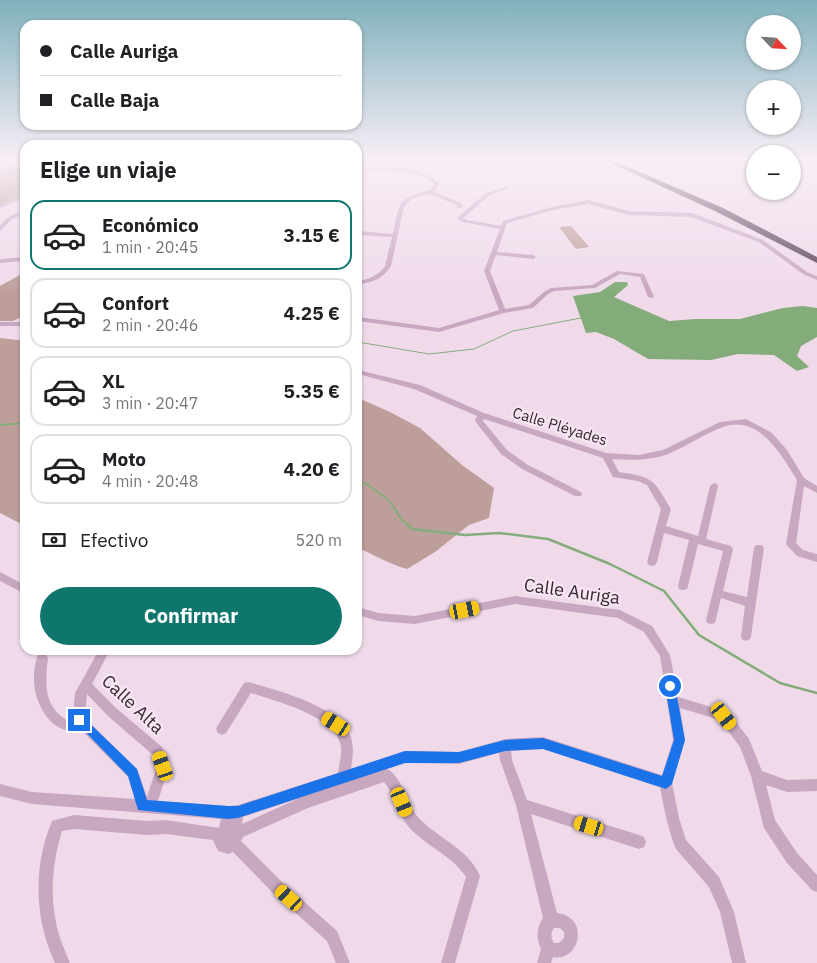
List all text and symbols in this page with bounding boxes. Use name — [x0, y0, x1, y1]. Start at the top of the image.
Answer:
north arrow — [746, 15, 801, 70]
map controls — [746, 15, 801, 200]
text: Calle Auriga — [70, 39, 178, 63]
button: + — [746, 80, 801, 135]
text: Calle Baja — [70, 88, 159, 112]
button: − — [746, 145, 801, 200]
text: Elige un viaje — [40, 155, 177, 184]
icon: car — [42, 213, 87, 258]
text: Económico — [102, 213, 199, 237]
text: 3.15 € — [284, 223, 340, 247]
text: 1 min · 20:45 — [102, 237, 198, 257]
icon: car — [42, 291, 87, 336]
text: Confort — [102, 291, 169, 315]
text: 4.25 € — [284, 301, 340, 325]
text: 2 min · 20:46 — [102, 315, 198, 335]
icon: car — [42, 369, 87, 414]
text: XL — [102, 369, 125, 393]
text: 5.35 € — [284, 379, 340, 403]
text: 3 min · 20:47 — [102, 393, 198, 413]
street label: Calle Pléyades — [510, 403, 610, 449]
icon: car — [42, 447, 87, 492]
text: Moto — [102, 447, 146, 471]
text: 4.20 € — [284, 457, 340, 481]
text: 4 min · 20:48 — [102, 471, 198, 491]
icon: cash — [40, 526, 68, 554]
text: Efectivo — [80, 528, 148, 552]
text: 520 m — [295, 530, 342, 550]
street label: Calle Auriga — [523, 573, 622, 609]
button: Confirmar — [40, 587, 342, 645]
car — [448, 600, 481, 620]
street label: Calle Alta — [97, 669, 169, 739]
route start — [659, 675, 681, 697]
car — [708, 700, 739, 732]
route end — [68, 709, 90, 731]
car — [319, 710, 352, 738]
car — [151, 749, 174, 783]
car — [389, 785, 414, 819]
car — [572, 814, 605, 838]
car — [272, 882, 305, 914]

